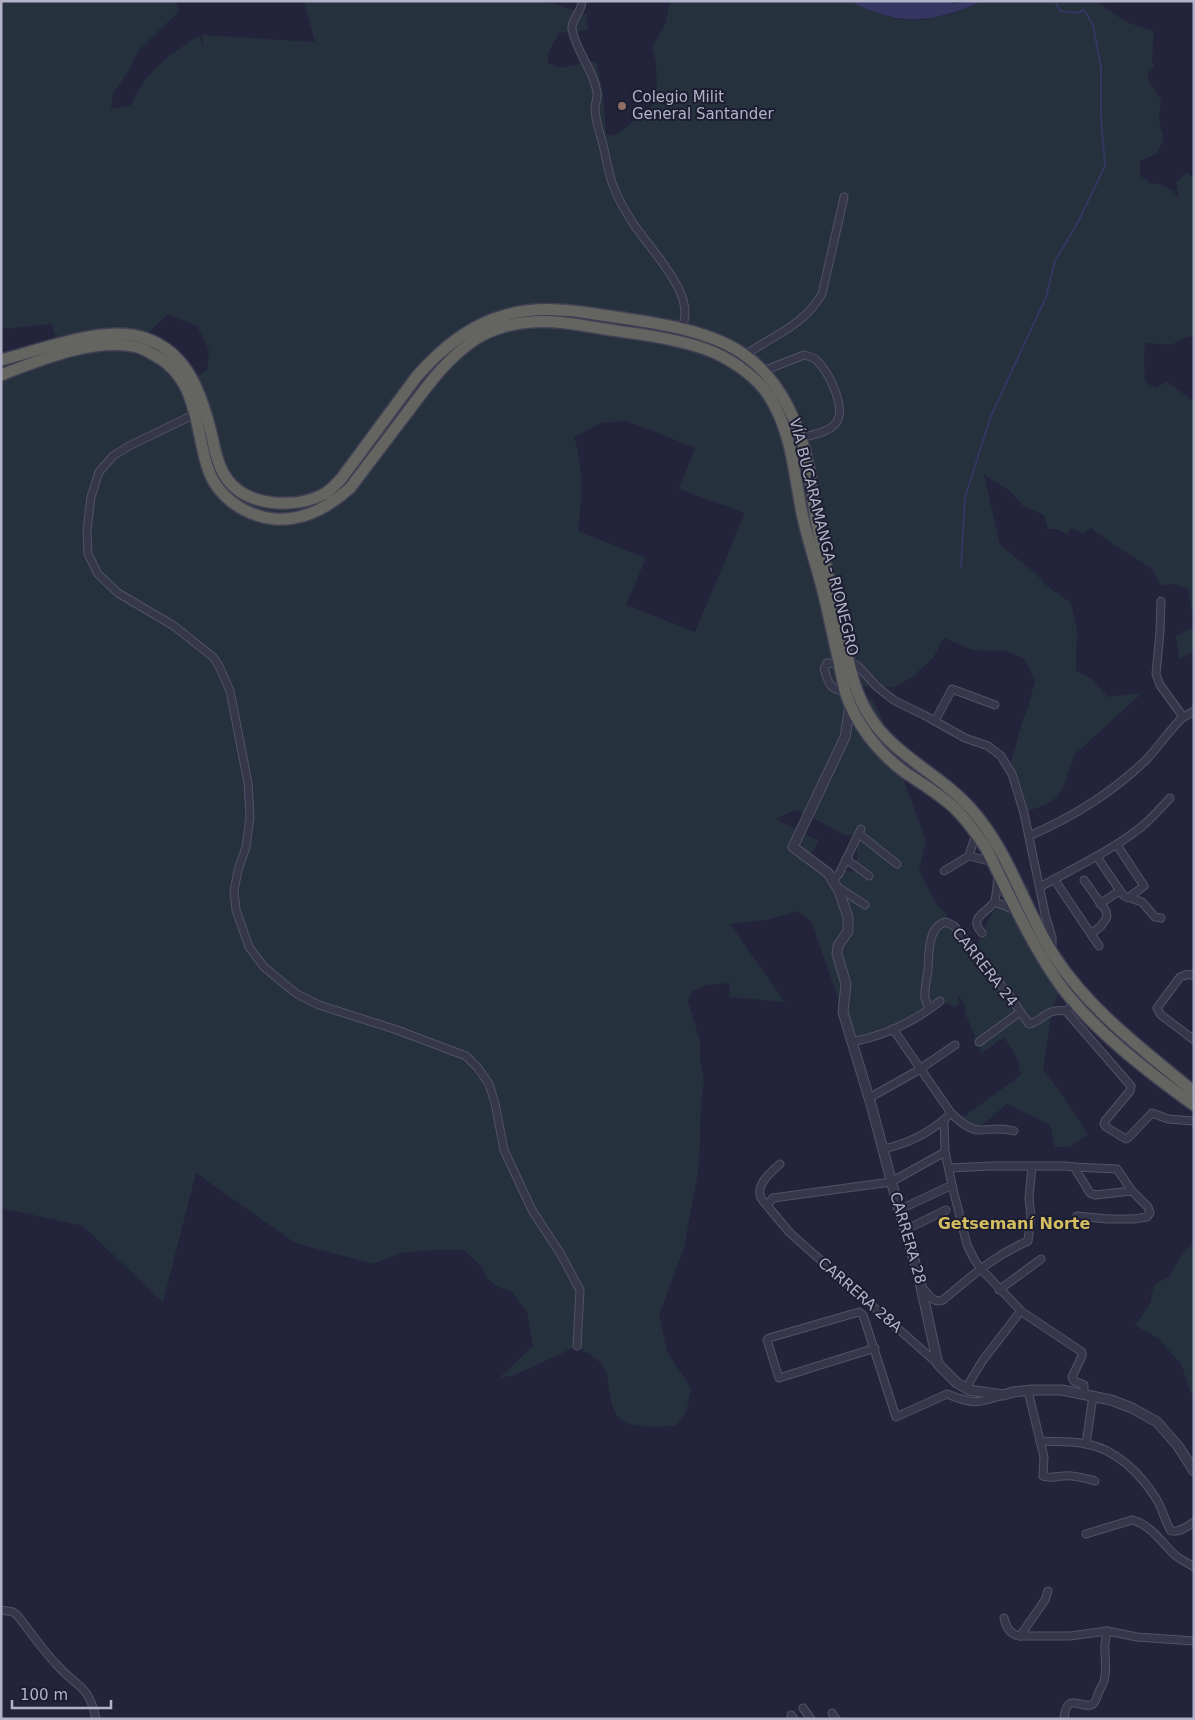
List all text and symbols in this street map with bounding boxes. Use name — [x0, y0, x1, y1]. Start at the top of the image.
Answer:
place label: Colegio Milit General Santander — [632, 88, 774, 123]
marker: Colegio Milit General Santander — [616, 100, 628, 112]
street label: VÍA BUCARAMANGA - RIONEGRO — [786, 416, 863, 658]
street label: CARRERA 24 — [949, 924, 1021, 1010]
street label: CARRERA 28 — [886, 1190, 930, 1286]
district label: Getsemaní Norte — [938, 1214, 1090, 1233]
street label: CARRERA 28A — [814, 1254, 906, 1337]
scale bar — [12, 1678, 111, 1710]
text: 100 m — [20, 1686, 68, 1704]

